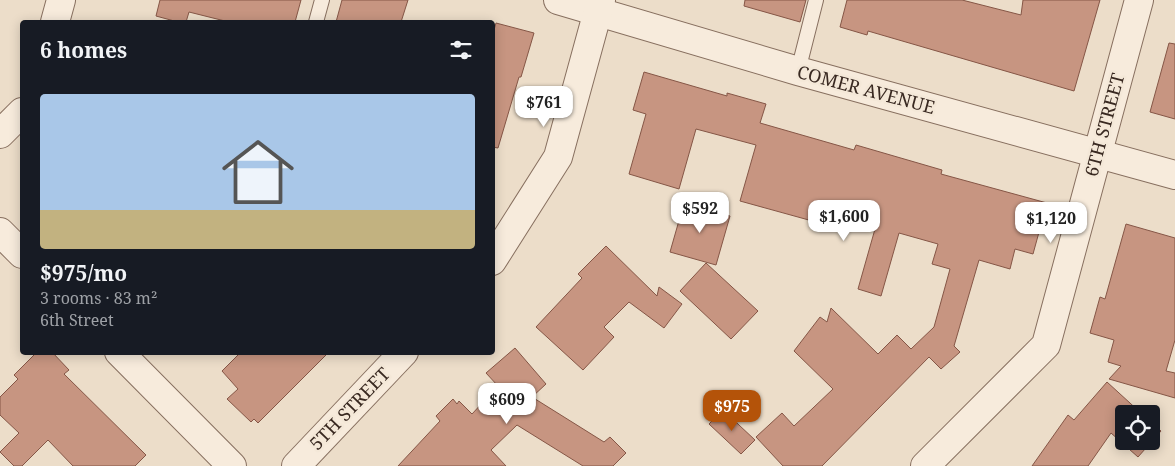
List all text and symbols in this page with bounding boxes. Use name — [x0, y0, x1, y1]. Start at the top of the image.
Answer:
text: 6 homes — [40, 36, 127, 64]
icon: filters — [447, 36, 475, 64]
street label: COMER AVENUE — [795, 59, 938, 119]
street label: 6TH STREET — [1079, 71, 1129, 179]
pin: $761 — [514, 86, 574, 128]
text: $761 — [526, 91, 562, 113]
icon: home — [213, 127, 303, 217]
pin: $592 — [670, 192, 730, 234]
text: $592 — [682, 197, 718, 219]
pin: $1,600 — [803, 200, 885, 242]
pin: $1,120 — [1010, 202, 1092, 244]
text: $1,600 — [819, 205, 869, 227]
text: $1,120 — [1026, 207, 1076, 229]
text: $975/mo — [40, 259, 127, 287]
text: 3 rooms · 83 m² — [40, 287, 157, 309]
text: 6th Street — [40, 309, 114, 331]
street label: 5TH STREET — [304, 362, 395, 455]
pin: $609 — [477, 382, 537, 425]
text: $609 — [489, 388, 525, 410]
pin: $975 — [702, 390, 762, 432]
text: $975 — [714, 395, 750, 417]
map controls — [1115, 405, 1160, 450]
button: locate — [1115, 405, 1160, 450]

